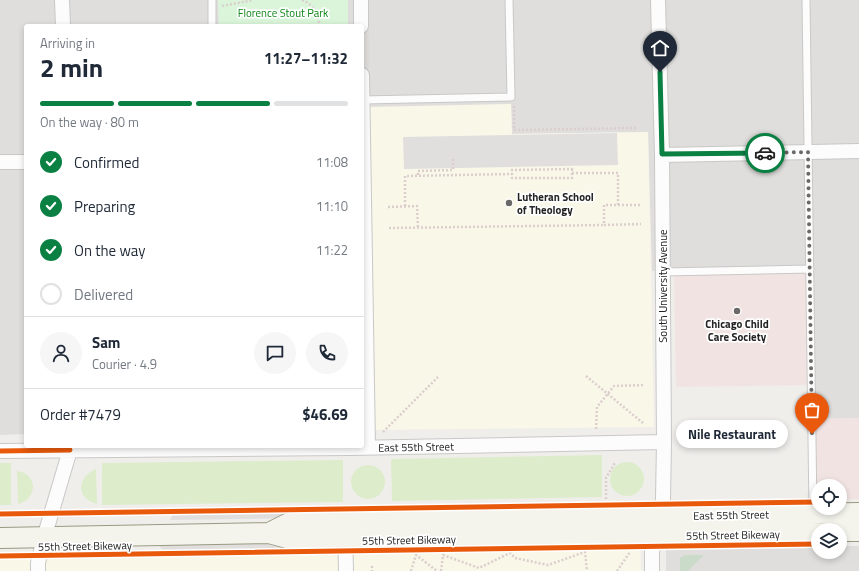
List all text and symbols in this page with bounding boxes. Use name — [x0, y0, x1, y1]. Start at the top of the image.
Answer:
park label: Florence Stout Park — [238, 5, 329, 21]
pin — [643, 31, 677, 72]
text: Arriving in — [40, 33, 95, 53]
icon: home — [649, 37, 671, 59]
text: 11:27–11:32 — [264, 47, 348, 70]
text: 2 min — [40, 48, 103, 87]
text: On the way · 80 m — [40, 112, 139, 132]
courier — [745, 133, 785, 173]
icon: car — [754, 142, 776, 164]
icon: check — [40, 151, 62, 173]
text: Confirmed — [74, 151, 139, 174]
text: 11:08 — [316, 152, 348, 172]
place label: Lutheran School of Theology — [517, 189, 594, 218]
icon: check — [40, 195, 62, 217]
text: Preparing — [74, 195, 135, 218]
text: 11:10 — [316, 196, 348, 216]
marker: Lutheran School of Theology — [504, 198, 514, 208]
street label: South University Avenue — [655, 229, 671, 343]
icon: check — [40, 239, 62, 261]
text: On the way — [74, 239, 146, 262]
text: 11:22 — [316, 240, 348, 260]
text: Delivered — [74, 283, 133, 306]
marker: Chicago Child Care Society — [732, 306, 742, 316]
place label: Chicago Child Care Society — [705, 316, 769, 345]
text: Sam — [92, 331, 120, 354]
button: person — [40, 332, 82, 374]
button: chat — [254, 332, 296, 374]
button: phone — [306, 332, 348, 374]
text: Courier · 4.9 — [92, 354, 157, 374]
pin — [795, 393, 829, 434]
icon: bag — [801, 399, 823, 421]
text: Order #7479 — [40, 403, 121, 426]
text: $46.69 — [302, 403, 348, 426]
callout: Nile Restaurant — [676, 420, 788, 448]
text: Nile Restaurant — [688, 424, 776, 444]
street label: East 55th Street — [378, 438, 454, 456]
map controls — [811, 479, 847, 559]
button: locate — [811, 479, 847, 515]
street label: East 55th Street — [693, 506, 769, 524]
button: layers — [811, 523, 847, 559]
street label: 55th Street Bikeway — [686, 526, 781, 544]
street label: 55th Street Bikeway — [362, 531, 457, 549]
street label: 55th Street Bikeway — [38, 537, 133, 555]

